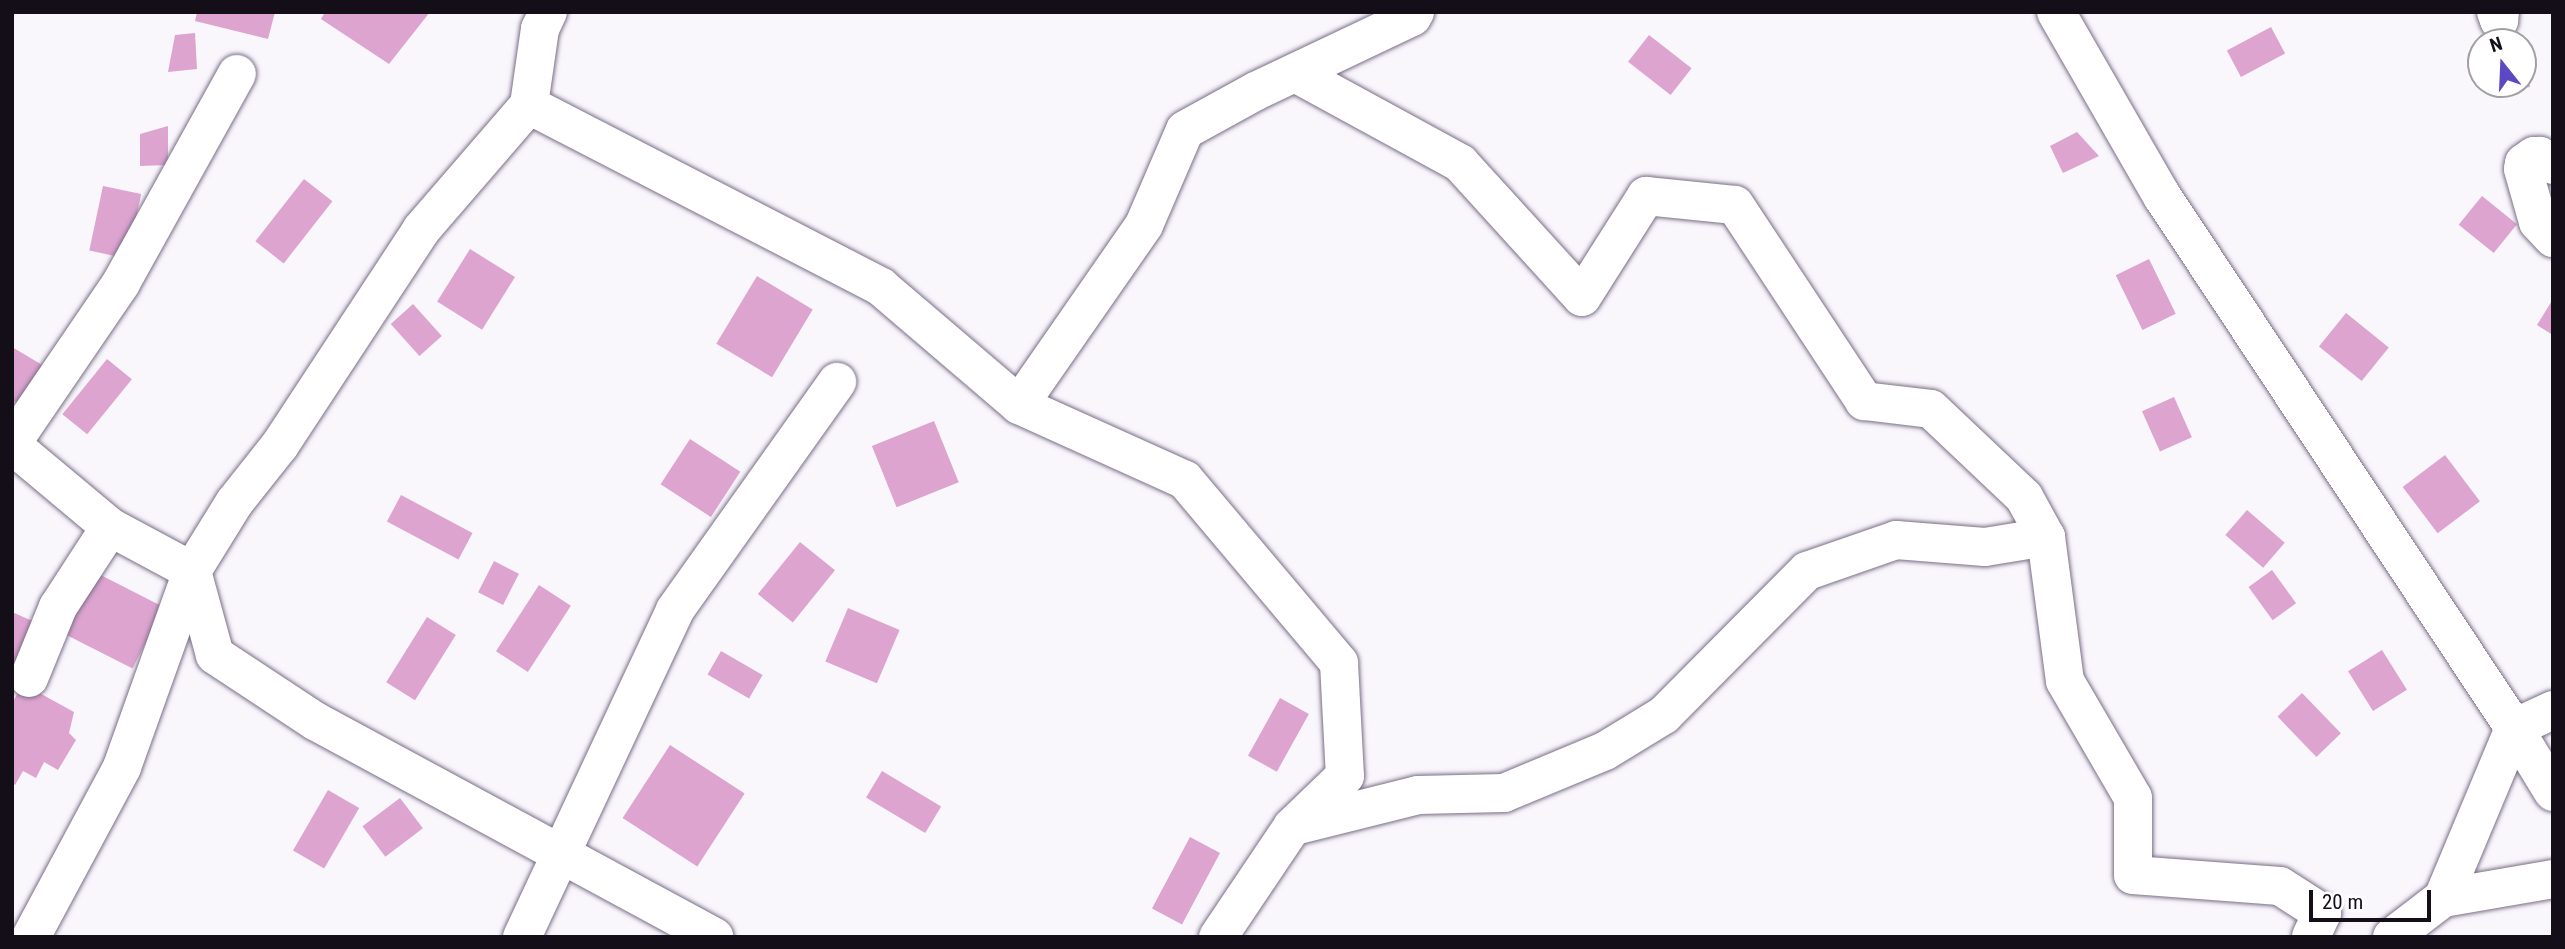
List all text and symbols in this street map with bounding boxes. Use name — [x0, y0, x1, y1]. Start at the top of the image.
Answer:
north arrow — [2467, 28, 2537, 98]
text: N — [2487, 32, 2505, 57]
scale bar — [2313, 876, 2436, 920]
text: 20 m — [2322, 890, 2363, 914]

